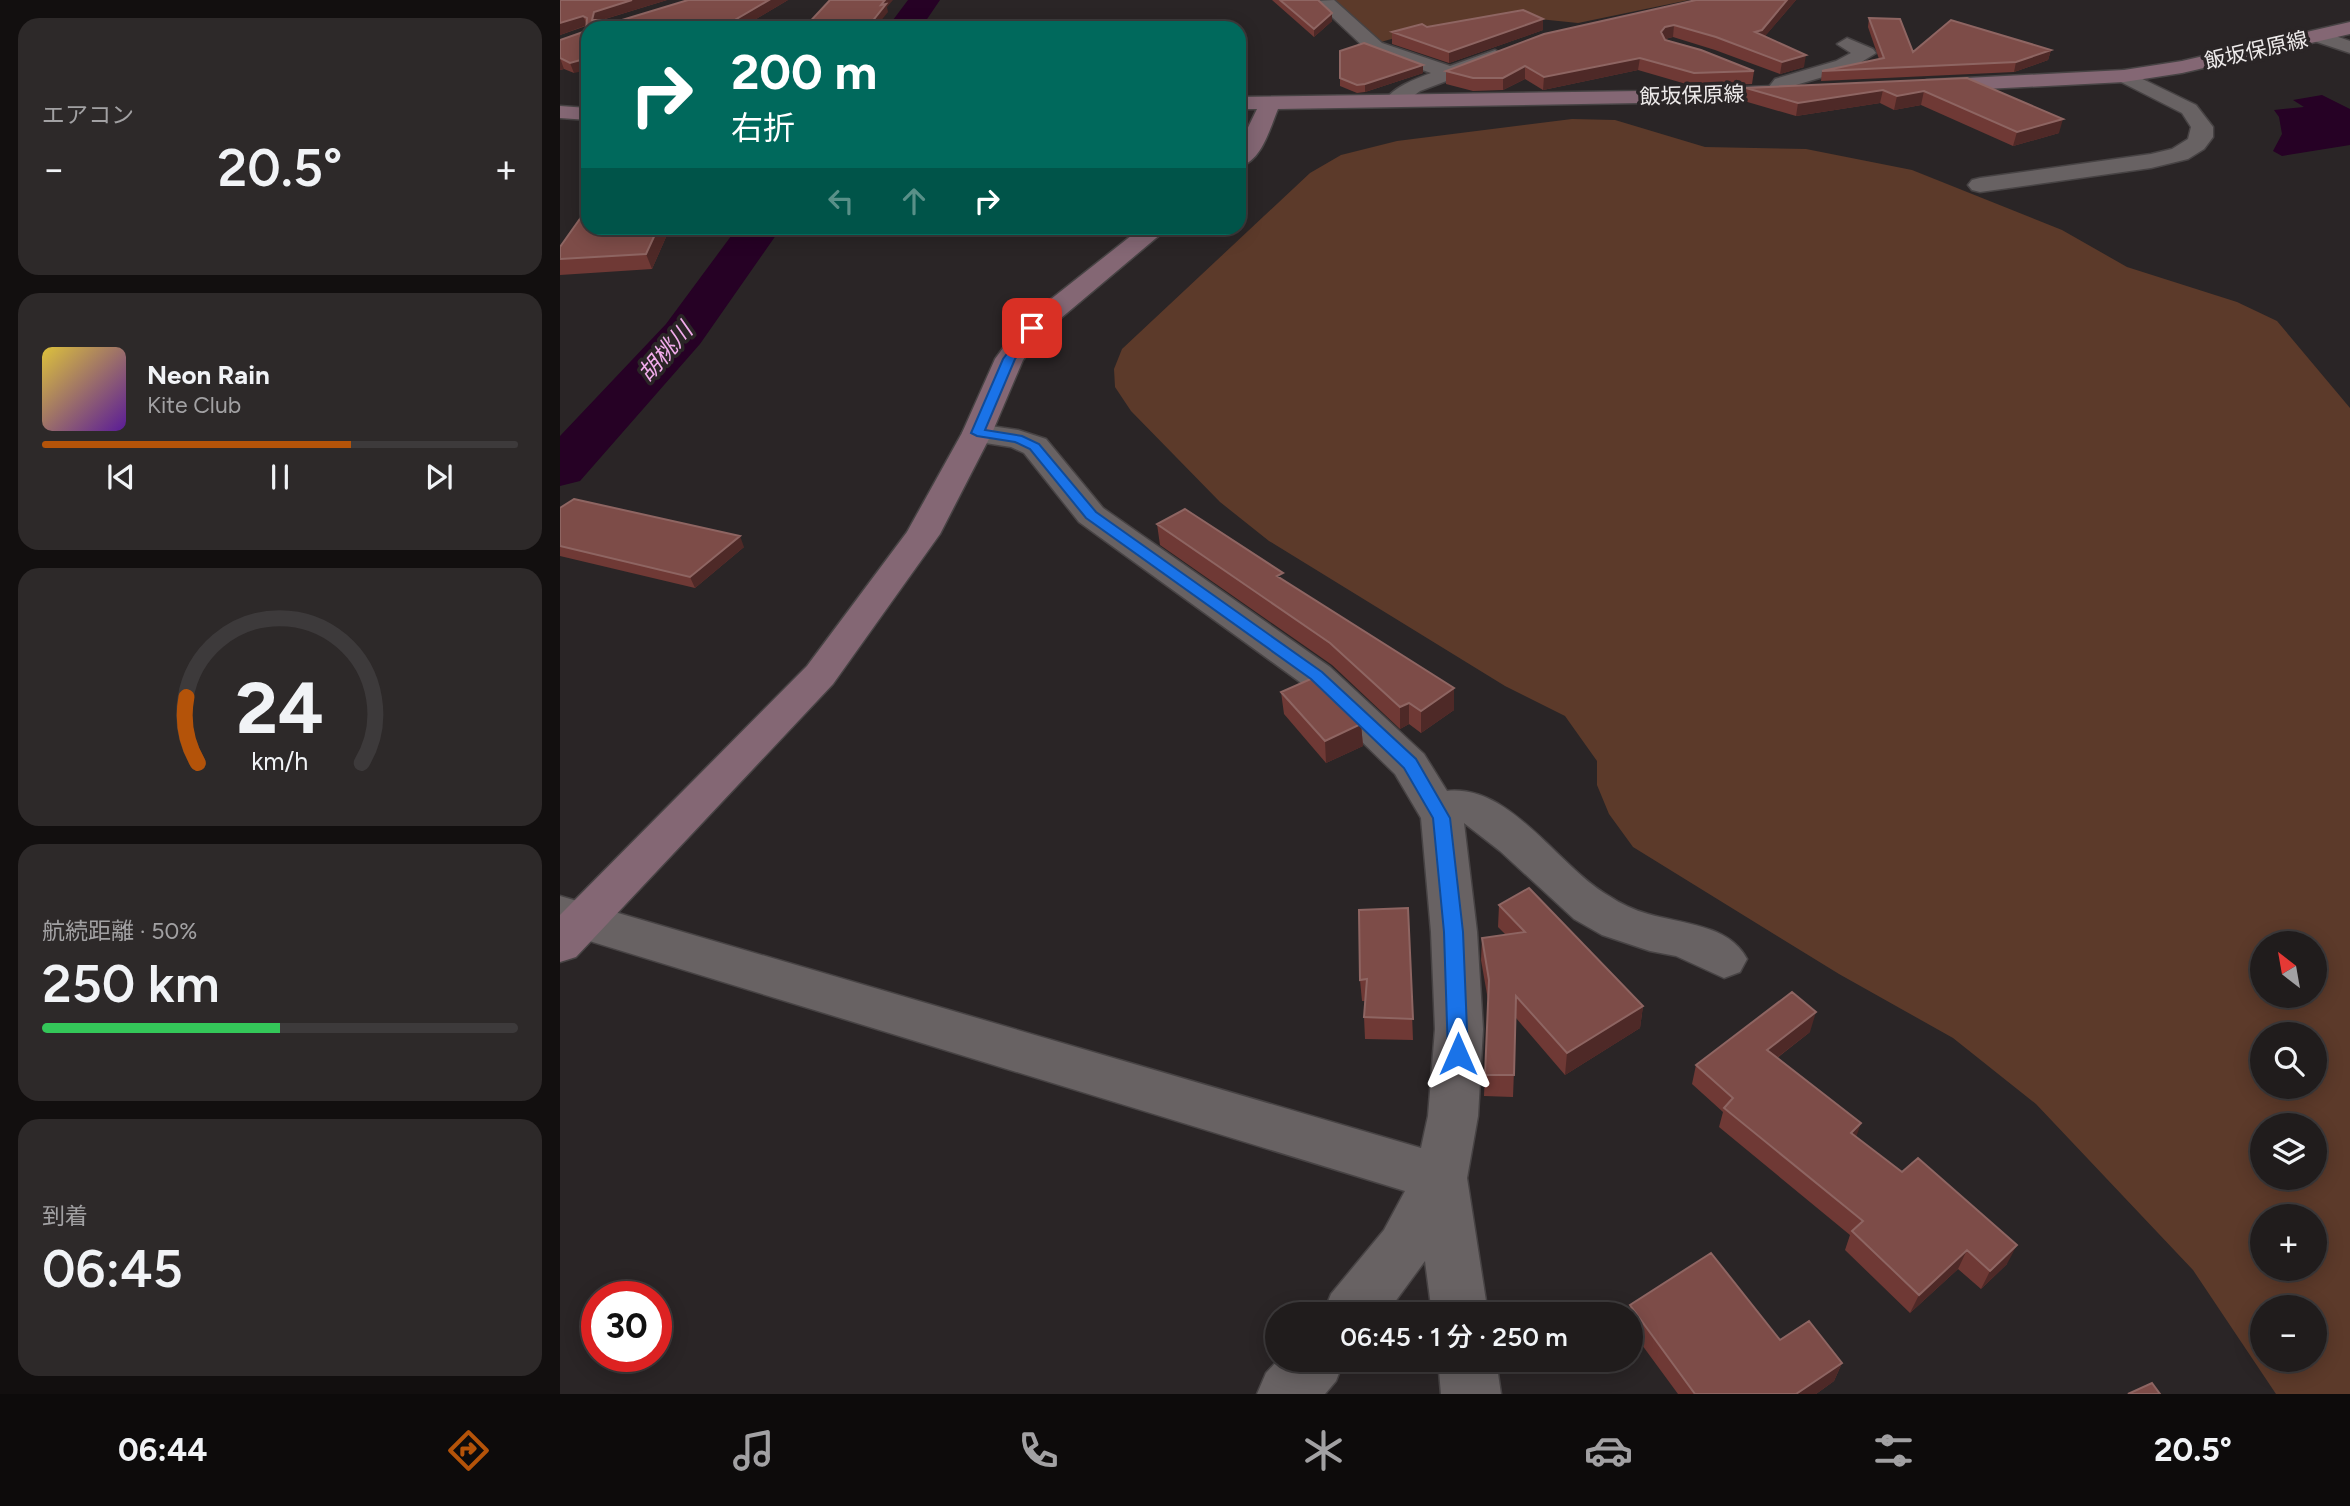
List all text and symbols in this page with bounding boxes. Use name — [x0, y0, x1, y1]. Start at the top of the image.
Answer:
street label: 飯坂保原線 — [2202, 26, 2310, 74]
text: 200 m — [731, 42, 877, 101]
icon: right — [616, 49, 707, 140]
street label: 飯坂保原線 — [1639, 81, 1745, 109]
text: エアコン — [42, 101, 134, 129]
text: 右折 — [731, 109, 795, 147]
text: 20.5° — [218, 137, 342, 199]
text: − — [42, 146, 66, 192]
text: + — [494, 146, 518, 192]
icon: left — [822, 182, 860, 220]
icon: ahead — [895, 182, 933, 220]
icon: right — [968, 182, 1006, 220]
pin — [1002, 298, 1062, 358]
icon: arrive — [1013, 309, 1051, 347]
water label: 胡桃川 — [632, 315, 700, 387]
text: Neon Rain — [147, 359, 270, 391]
text: Kite Club — [147, 391, 241, 419]
icon: previous — [102, 458, 140, 496]
icon: pause — [261, 458, 299, 496]
icon: next — [420, 458, 458, 496]
text: 24 — [236, 664, 324, 751]
text: km/h — [251, 746, 309, 776]
text: 航続距離 · 50% — [42, 917, 197, 945]
north arrow — [2250, 931, 2328, 1008]
map controls — [2250, 931, 2327, 1372]
text: 250 km — [42, 953, 220, 1015]
position arrow — [1421, 1017, 1495, 1091]
button: search — [2250, 1022, 2327, 1099]
button: layers — [2250, 1113, 2327, 1190]
text: 到着 — [42, 1202, 88, 1230]
button: + — [2250, 1204, 2327, 1281]
text: 06:45 — [42, 1238, 183, 1300]
speed limit sign: 30 — [581, 1281, 672, 1372]
button: − — [2250, 1295, 2327, 1372]
text: 06:45 · 1 分 · 250 m — [1340, 1321, 1568, 1353]
icon: directions — [444, 1426, 493, 1475]
icon: music — [729, 1426, 778, 1475]
icon: phone — [1014, 1426, 1063, 1475]
icon: climate — [1299, 1426, 1348, 1475]
icon: car — [1584, 1426, 1633, 1475]
icon: filters — [1869, 1426, 1918, 1475]
text: 06:44 — [118, 1431, 207, 1469]
text: 20.5° — [2154, 1431, 2232, 1469]

